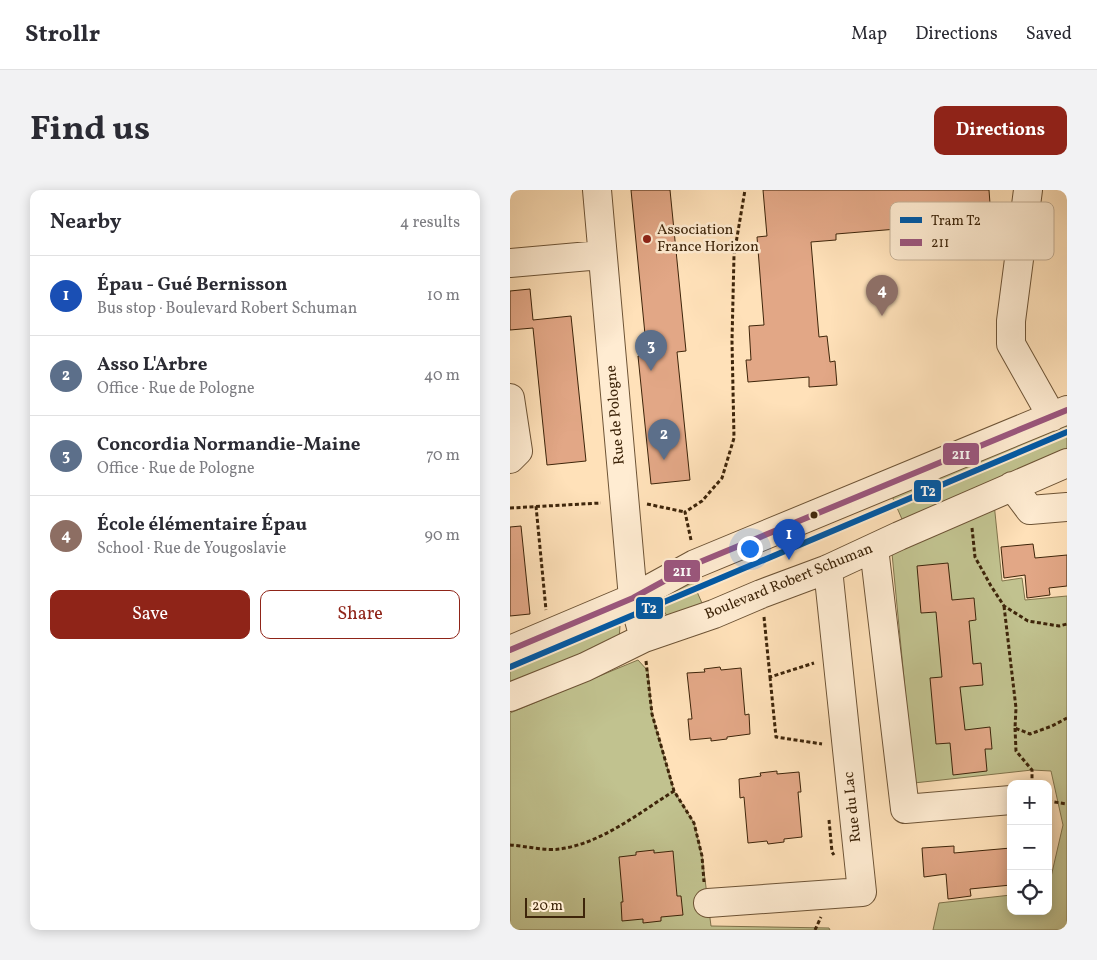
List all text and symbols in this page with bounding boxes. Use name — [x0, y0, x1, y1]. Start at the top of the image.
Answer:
text: Strollr — [25, 18, 100, 52]
text: Map — [851, 22, 887, 47]
text: Directions — [915, 22, 998, 47]
text: Saved — [1026, 22, 1072, 47]
text: Find us — [30, 106, 150, 154]
button: Directions — [934, 106, 1067, 155]
legend — [890, 202, 1054, 260]
text: Nearby — [50, 208, 121, 237]
text: 4 results — [400, 212, 460, 234]
text: Tram T2 — [931, 212, 981, 231]
place label: Association France Horizon — [657, 220, 759, 258]
marker: Association France Horizon — [641, 233, 653, 245]
text: 211 — [931, 234, 949, 253]
text: Épau - Gué Bernisson — [97, 272, 288, 298]
pin: 4 — [866, 275, 898, 316]
text: 1 — [63, 285, 69, 307]
text: 10 m — [427, 285, 460, 307]
text: Bus stop · Boulevard Robert Schuman — [97, 298, 357, 320]
pin: 3 — [635, 330, 667, 371]
text: Asso L'Arbre — [97, 352, 207, 378]
street label: Rue de Pologne — [601, 364, 631, 466]
text: 2 — [62, 365, 70, 387]
text: 40 m — [424, 365, 460, 387]
text: Office · Rue de Pologne — [97, 378, 255, 400]
pin: 2 — [648, 419, 680, 460]
text: Concordia Normandie-Maine — [97, 432, 361, 458]
line badge: 211 — [942, 442, 980, 466]
text: 3 — [62, 445, 70, 467]
text: 70 m — [426, 445, 460, 467]
text: 211 — [952, 446, 970, 465]
text: Office · Rue de Pologne — [97, 458, 255, 480]
line badge: T2 — [913, 479, 942, 503]
text: T2 — [920, 483, 936, 502]
unlabelled marker — [809, 510, 819, 520]
text: École élémentaire Épau — [97, 512, 307, 538]
pin: 1 — [773, 519, 805, 560]
text: 4 — [61, 525, 71, 547]
text: 90 m — [424, 525, 460, 547]
your location — [737, 536, 763, 562]
text: School · Rue de Yougoslavie — [97, 538, 286, 560]
street label: Boulevard Robert Schuman — [702, 539, 876, 625]
line badge: 211 — [663, 559, 701, 583]
text: 211 — [673, 563, 691, 582]
button: Save — [50, 590, 250, 639]
button: Share — [260, 590, 460, 639]
line badge: T2 — [635, 596, 664, 620]
text: T2 — [641, 600, 657, 619]
street label: Rue du Lac — [839, 770, 867, 844]
map controls — [1007, 780, 1052, 915]
button: + — [1007, 780, 1052, 825]
button: − — [1007, 825, 1052, 870]
button: locate — [1007, 870, 1052, 915]
scale bar — [525, 895, 585, 918]
text: 20 m — [532, 897, 563, 916]

